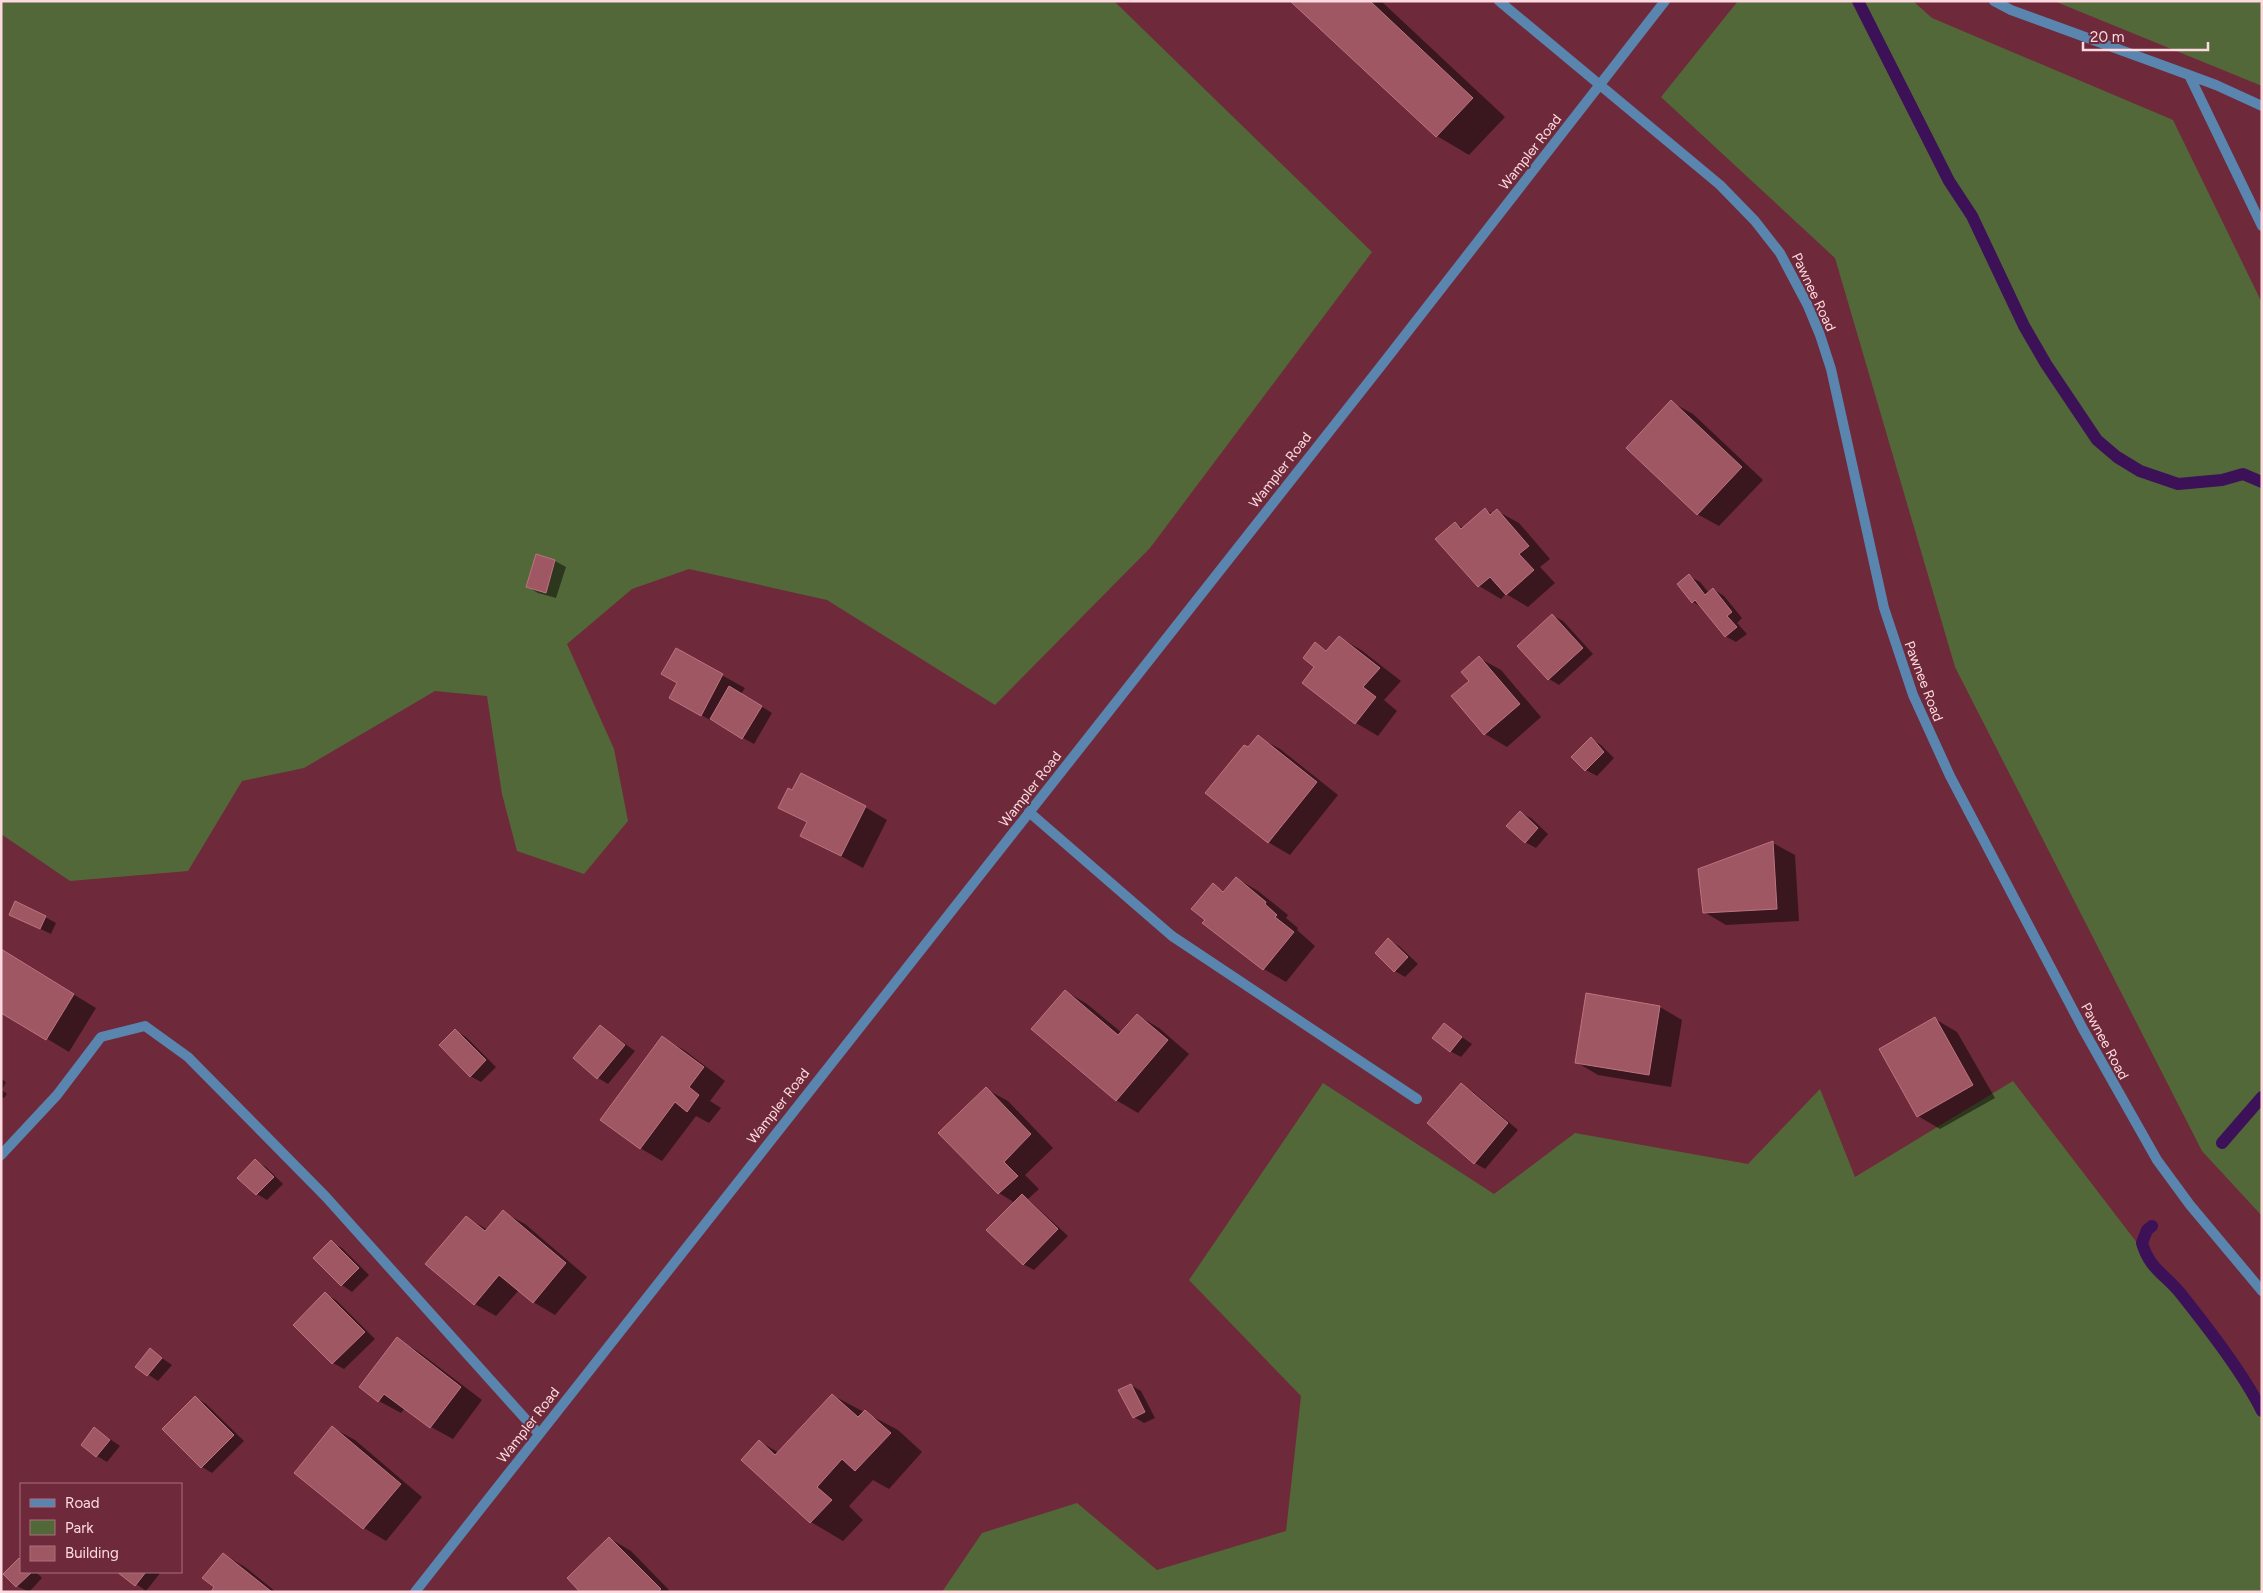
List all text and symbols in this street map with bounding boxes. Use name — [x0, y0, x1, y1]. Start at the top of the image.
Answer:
scale bar — [2083, 20, 2208, 52]
text: 20 m — [2090, 28, 2124, 46]
street label: Wampler Road — [1496, 111, 1565, 194]
street label: Pawnee Road — [1788, 250, 1839, 334]
street label: Wampler Road — [1246, 429, 1315, 512]
street label: Pawnee Road — [1900, 639, 1947, 724]
street label: Wampler Road — [996, 748, 1065, 831]
street label: Pawnee Road — [2077, 1000, 2132, 1083]
street label: Wampler Road — [744, 1065, 813, 1148]
street label: Wampler Road — [494, 1384, 563, 1467]
legend — [20, 1483, 182, 1573]
text: Road — [65, 1494, 100, 1512]
text: Park — [65, 1519, 94, 1537]
text: Building — [65, 1544, 119, 1562]

